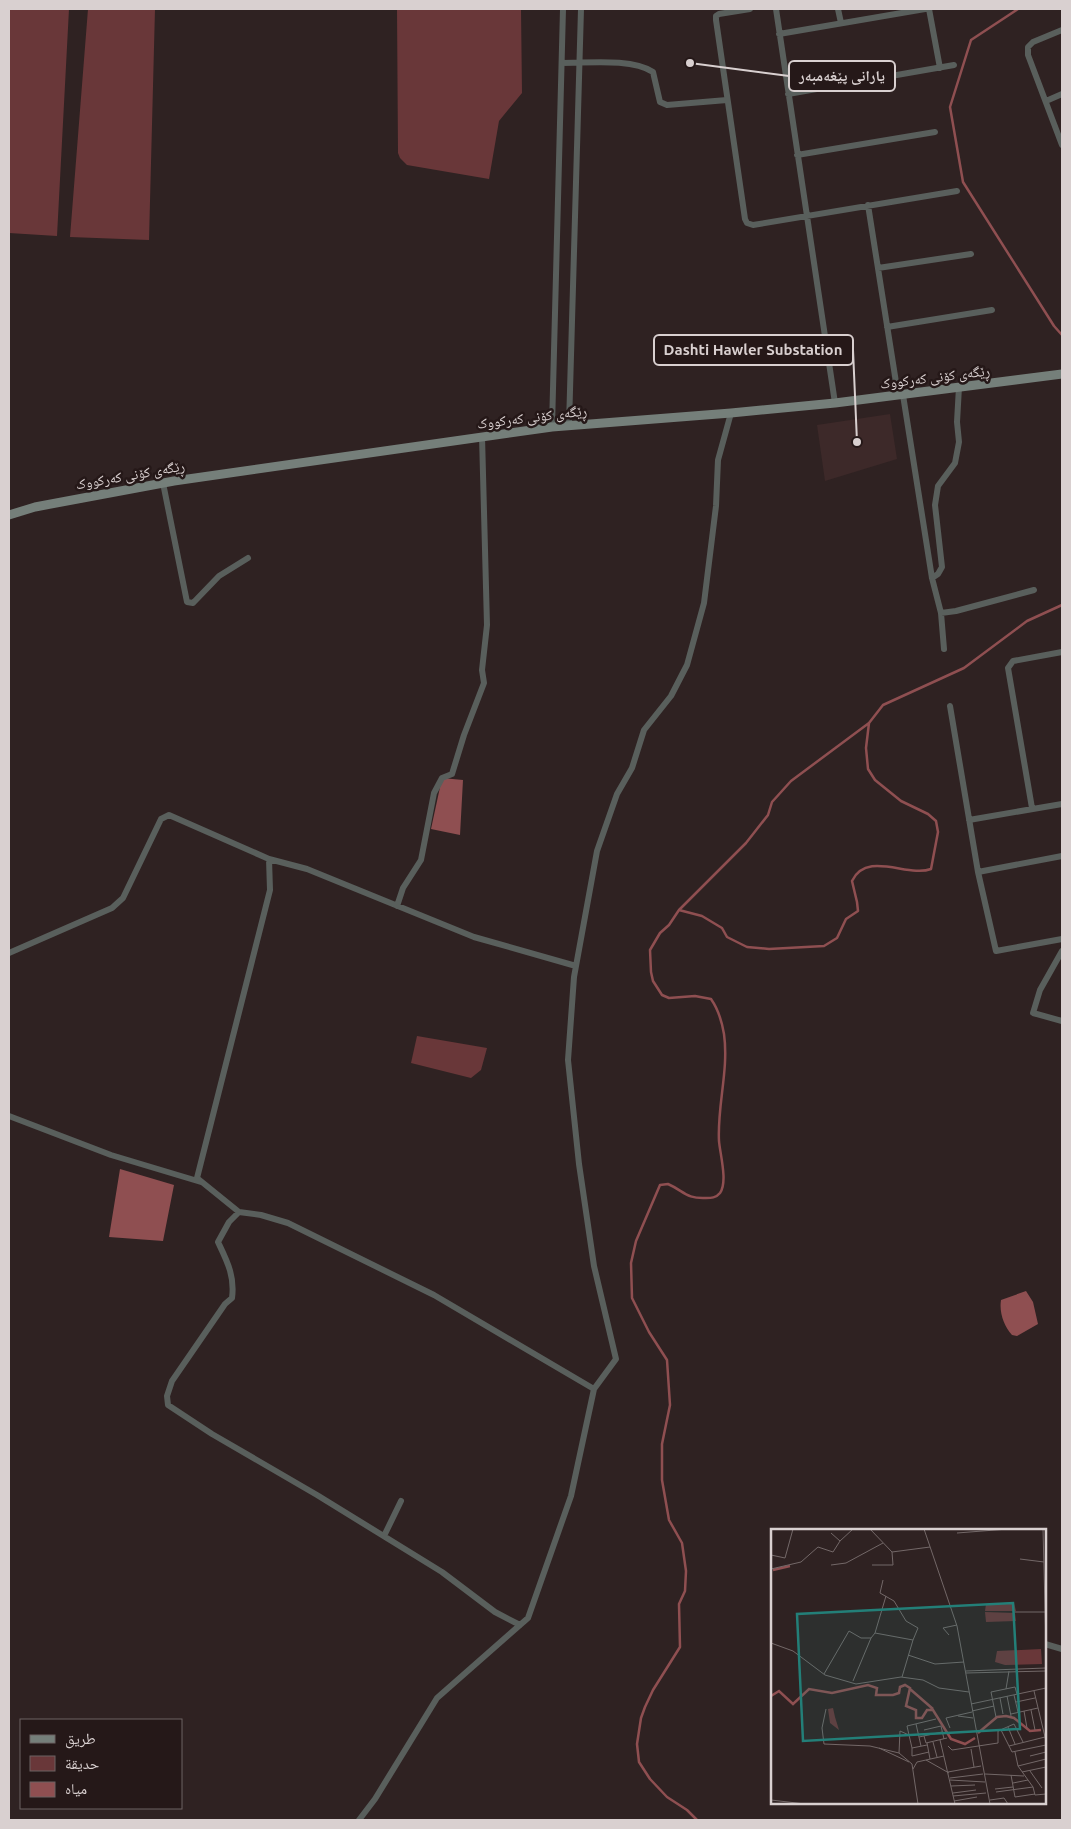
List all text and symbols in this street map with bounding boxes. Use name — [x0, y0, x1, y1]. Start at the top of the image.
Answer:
callout: یارانی پێغەمبەر — [789, 61, 895, 91]
text: یارانی پێغەمبەر — [798, 67, 885, 85]
callout: Dashti Hawler Substation — [654, 335, 853, 365]
text: Dashti Hawler Substation — [664, 341, 842, 358]
street label: ڕێگەی کۆنی کەرکووک — [879, 362, 991, 396]
street label: ڕێگەی کۆنی کەرکووک — [476, 402, 588, 436]
street label: ڕێگەی کۆنی کەرکووک — [74, 458, 186, 496]
inset map — [771, 1529, 1046, 1804]
legend — [20, 1719, 182, 1809]
text: طريق — [65, 1730, 96, 1749]
text: حديقة — [65, 1755, 100, 1772]
text: مياه — [65, 1780, 87, 1797]

